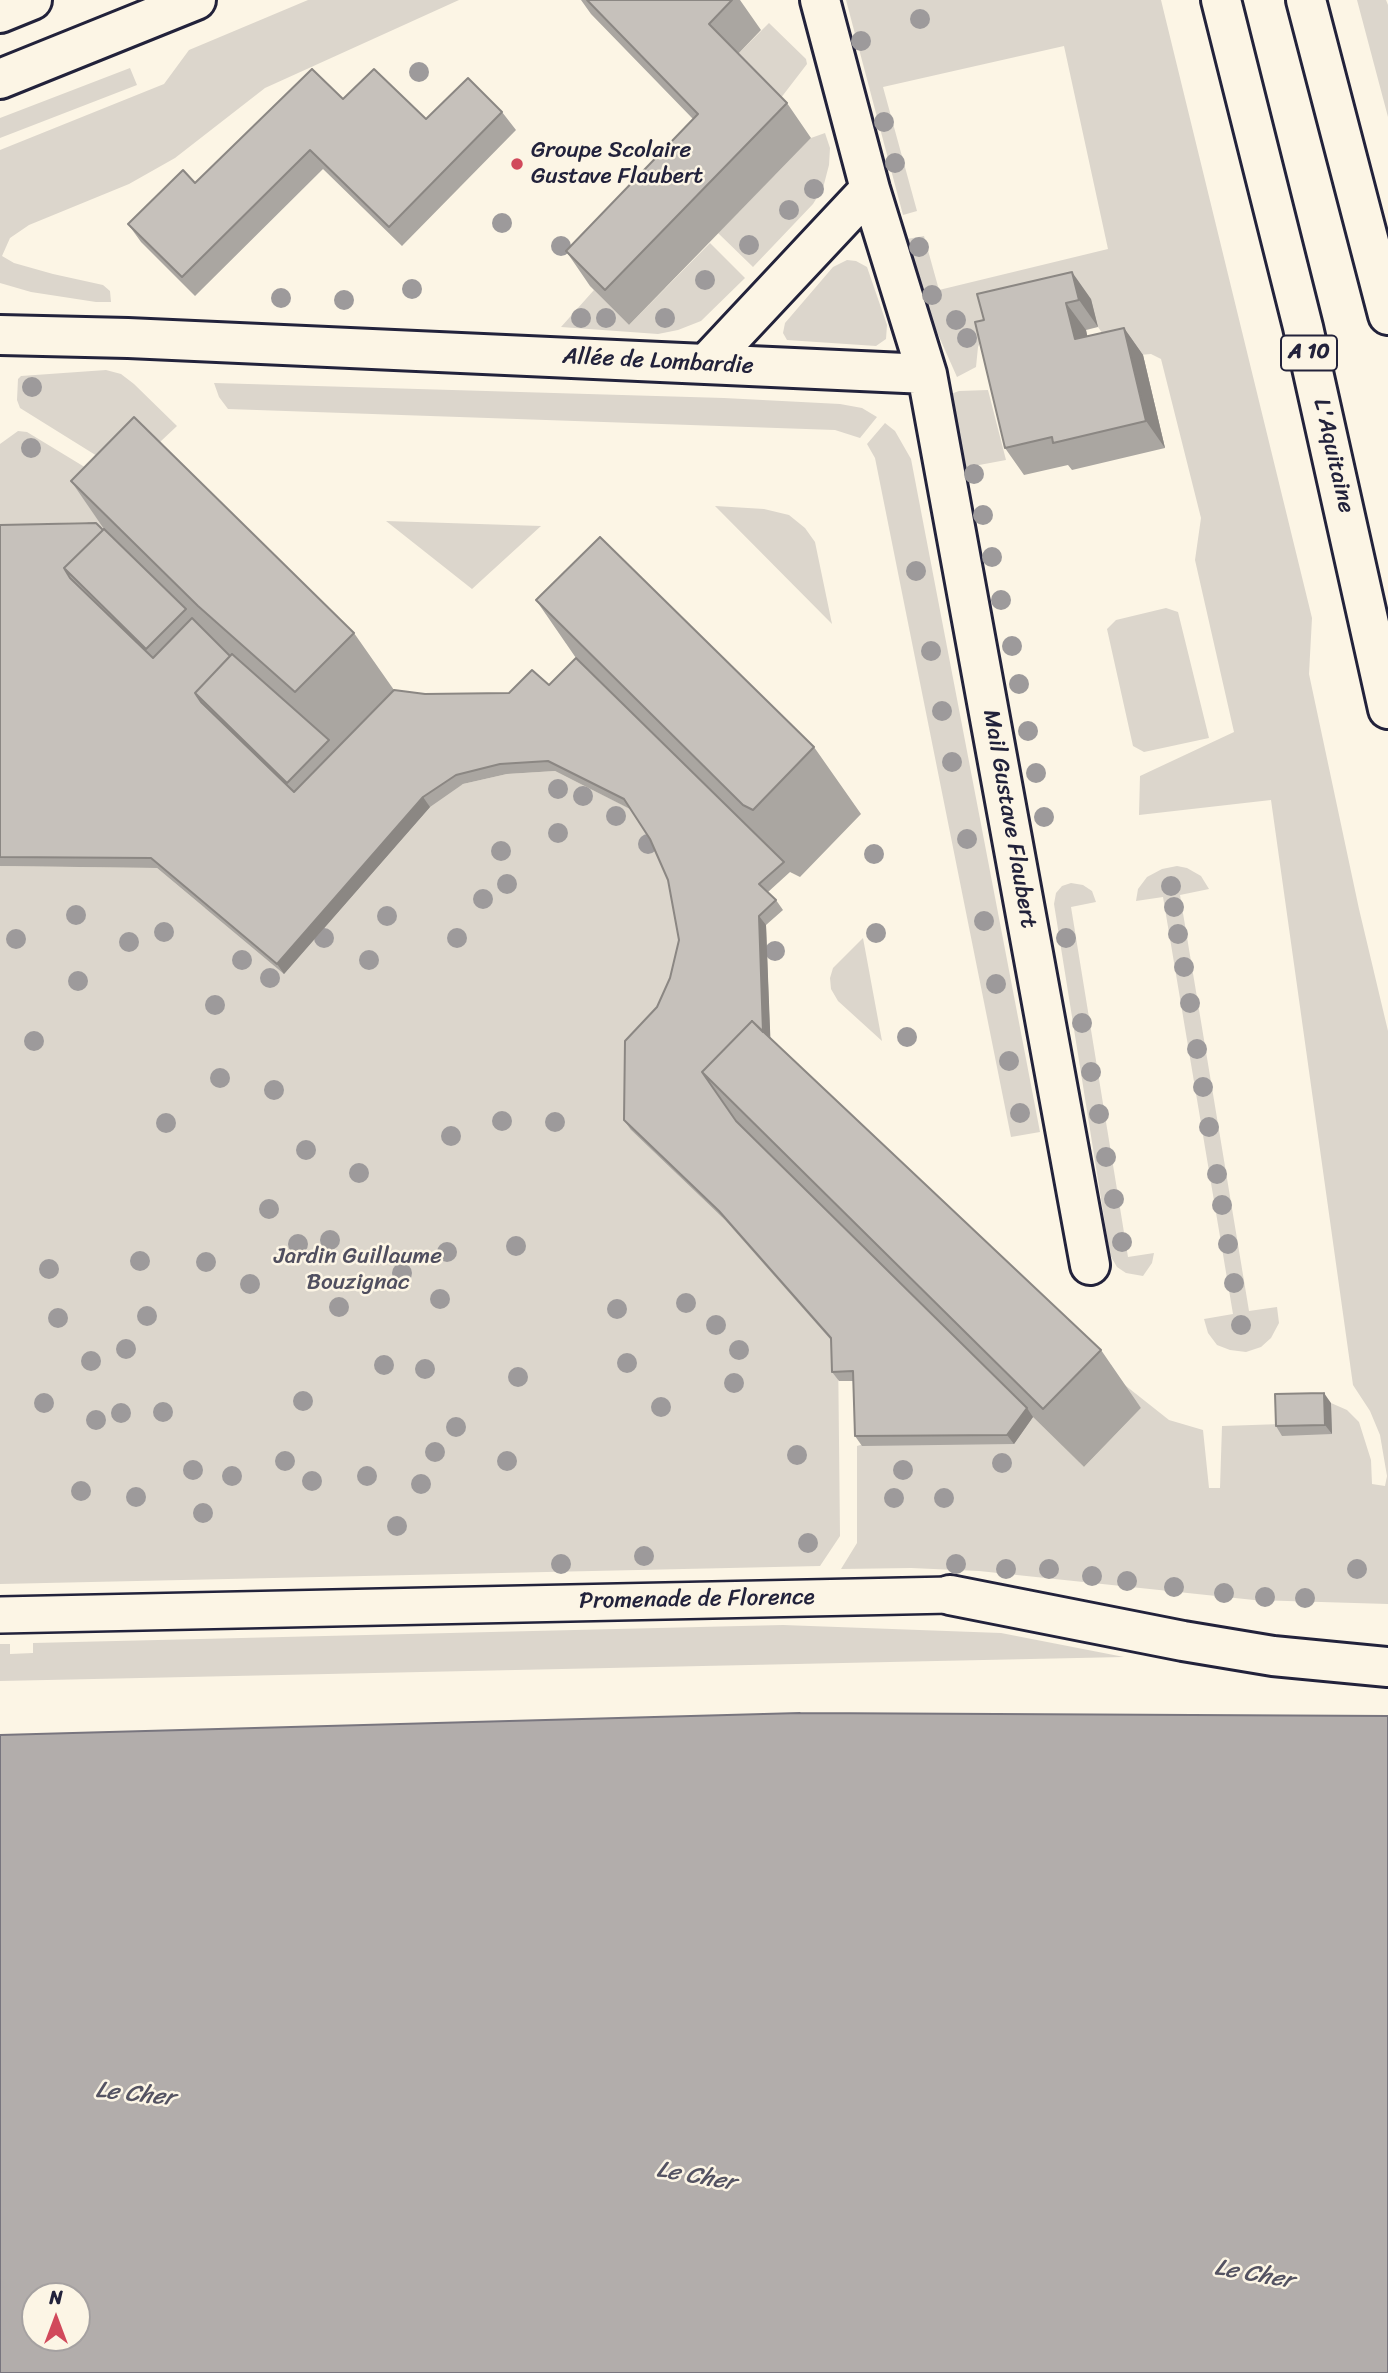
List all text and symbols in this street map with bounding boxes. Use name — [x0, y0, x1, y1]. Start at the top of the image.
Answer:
place label: Groupe Scolaire Gustave Flaubert — [531, 137, 703, 191]
marker: Groupe Scolaire Gustave Flaubert — [509, 156, 525, 172]
road number: A 10 — [1281, 336, 1337, 370]
street label: Allée de Lombardie — [562, 343, 754, 381]
street label: L'Aquitaine — [1306, 396, 1360, 516]
street label: Mail Gustave Flaubert — [976, 707, 1042, 931]
park label: Jardin Guillaume Bouzignac — [274, 1243, 442, 1297]
street label: Promenade de Florence — [579, 1584, 815, 1616]
water label: Le Cher — [94, 2077, 176, 2113]
water label: Le Cher — [654, 2156, 738, 2198]
water label: Le Cher — [1212, 2254, 1296, 2296]
text: N — [49, 2281, 63, 2314]
north arrow — [21, 2282, 91, 2352]

